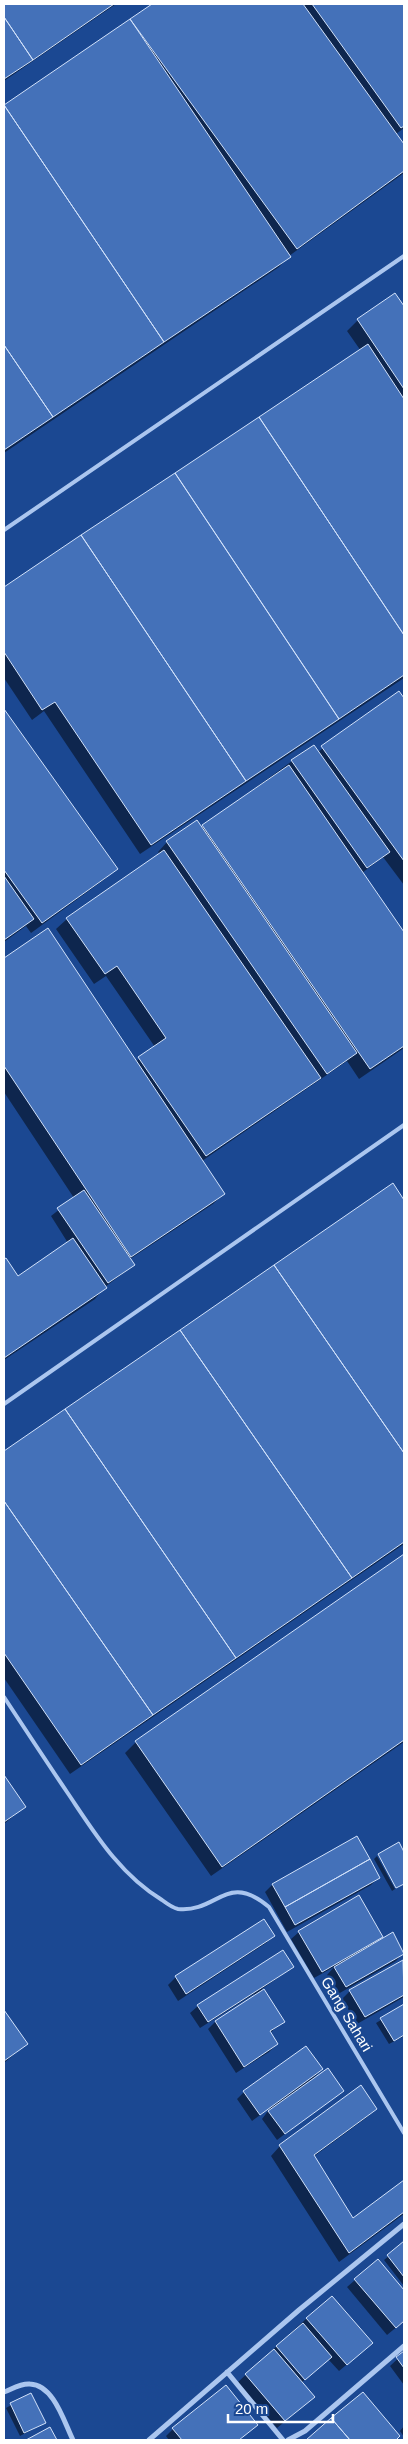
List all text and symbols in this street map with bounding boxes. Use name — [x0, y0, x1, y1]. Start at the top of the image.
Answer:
street label: Gang Sahari — [318, 1974, 376, 2054]
scale bar — [228, 2392, 333, 2424]
text: 20 m — [235, 2400, 268, 2417]

